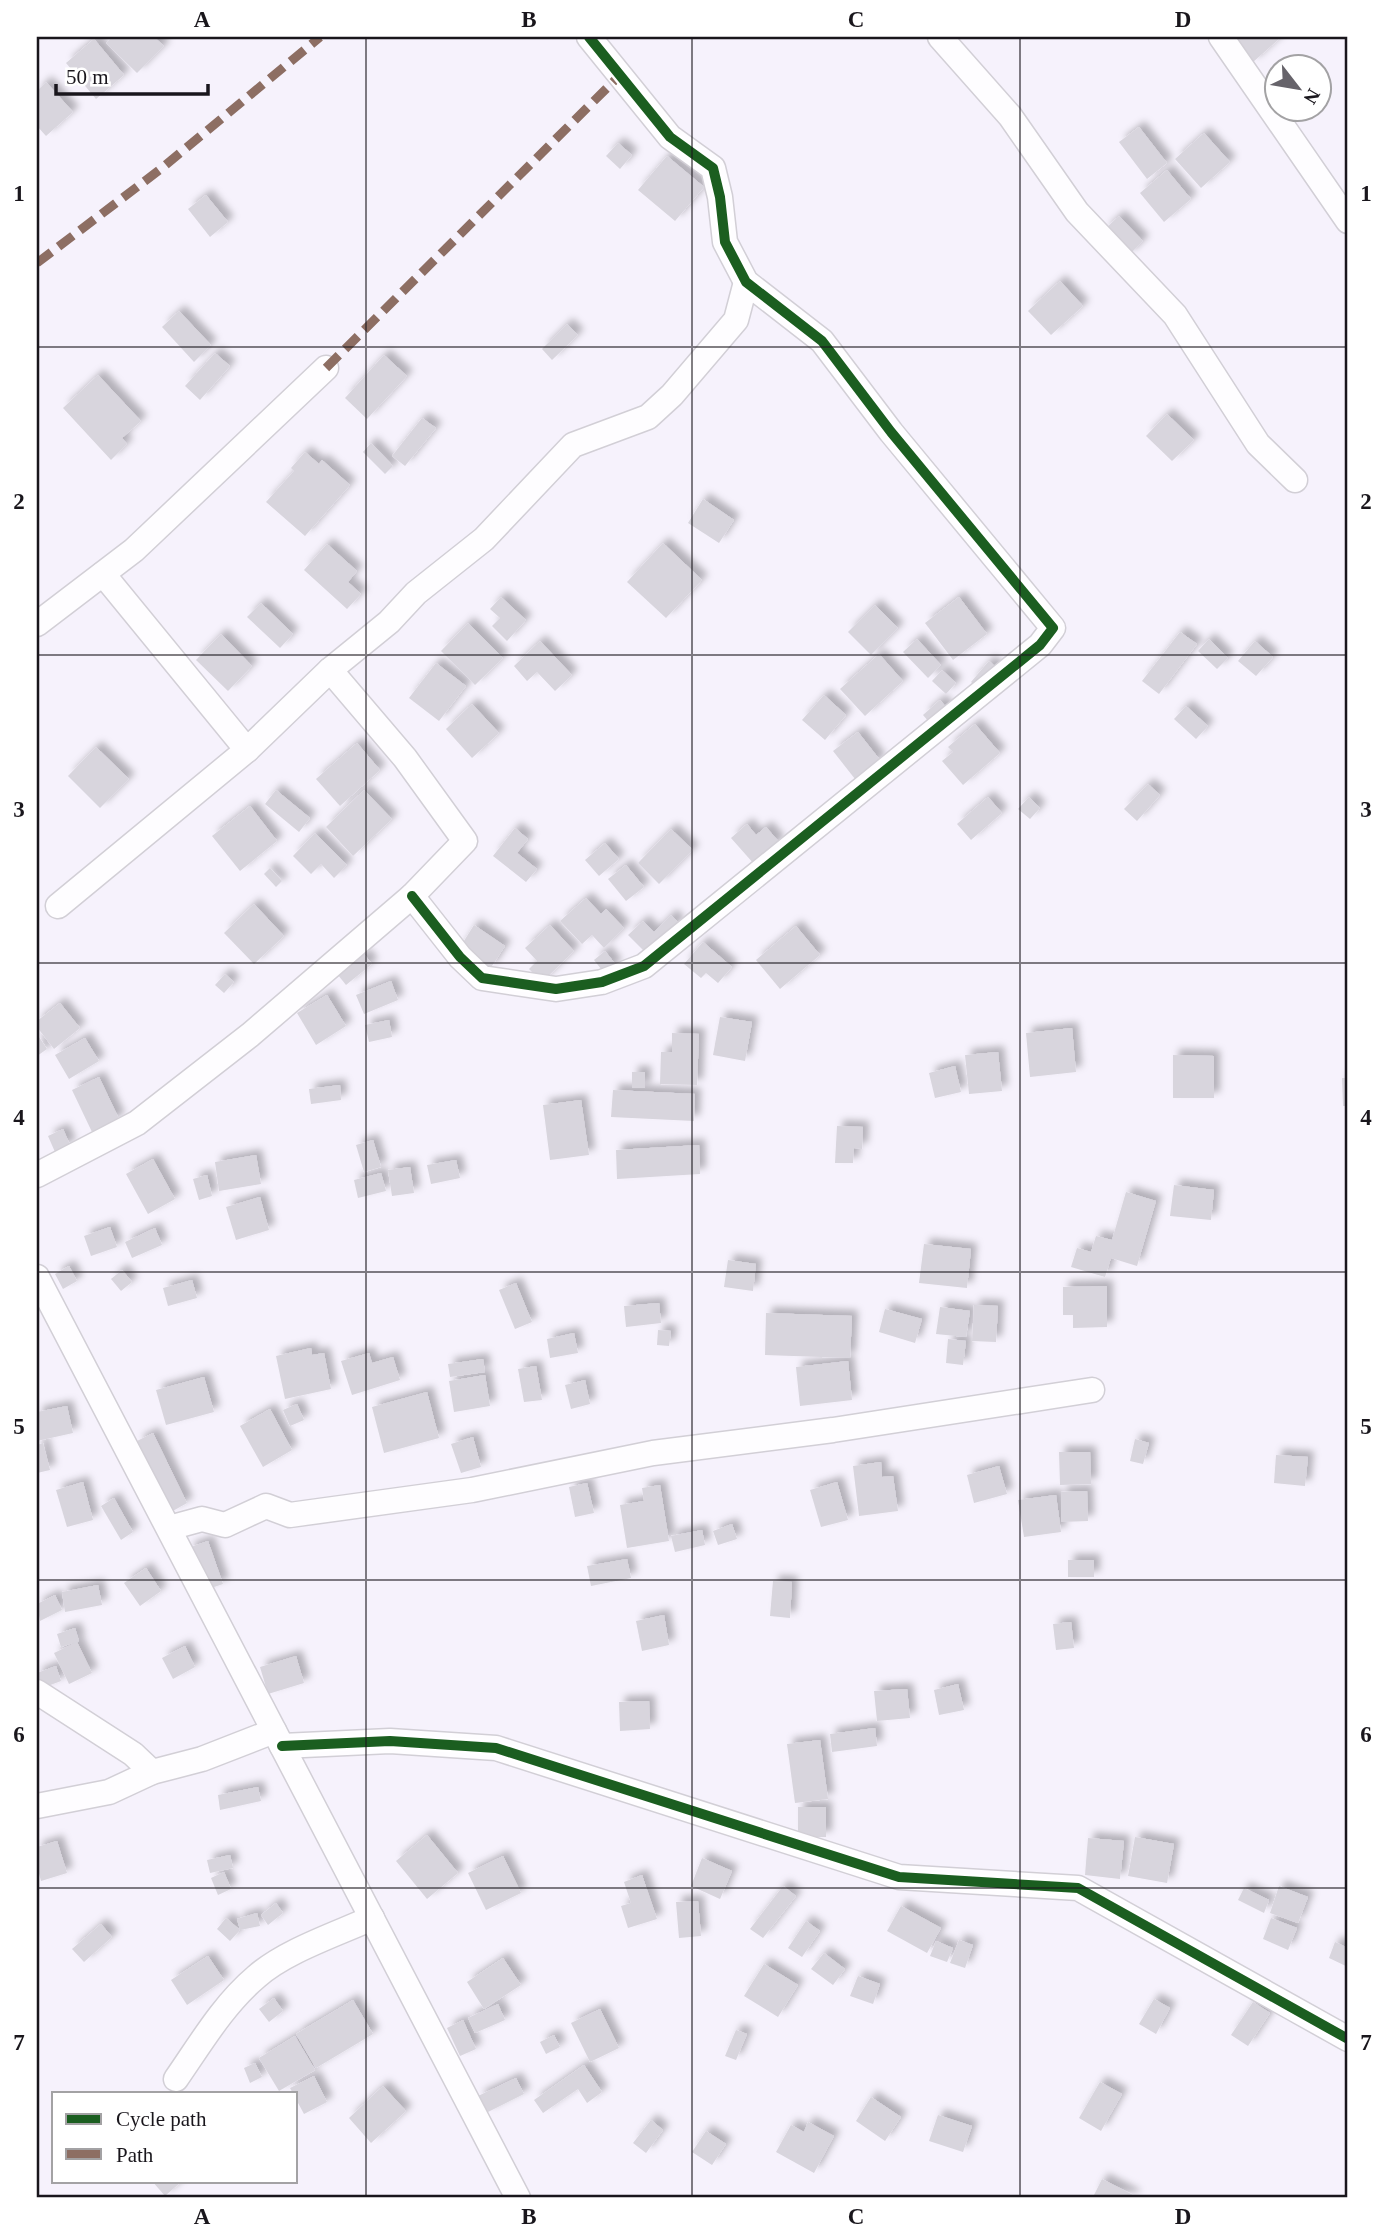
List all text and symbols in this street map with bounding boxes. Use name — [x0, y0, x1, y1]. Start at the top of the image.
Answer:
text: A — [194, 7, 211, 32]
text: B — [521, 7, 537, 32]
text: C — [848, 7, 864, 32]
text: D — [1175, 7, 1191, 32]
scale bar — [56, 52, 208, 96]
north arrow — [1262, 52, 1332, 122]
text: 50 m — [66, 65, 109, 89]
text: N — [1299, 85, 1325, 108]
text: 1 — [13, 181, 25, 206]
text: 1 — [1360, 181, 1372, 206]
text: 2 — [13, 489, 25, 514]
text: 2 — [1360, 489, 1372, 514]
text: 3 — [13, 797, 25, 822]
text: 3 — [1360, 797, 1372, 822]
text: 4 — [13, 1105, 25, 1130]
text: 4 — [1360, 1105, 1372, 1130]
text: 5 — [13, 1414, 25, 1439]
text: 5 — [1360, 1414, 1372, 1439]
text: 6 — [13, 1722, 25, 1747]
text: 6 — [1360, 1722, 1372, 1747]
text: 7 — [13, 2030, 25, 2055]
text: 7 — [1360, 2030, 1372, 2055]
legend — [52, 2092, 298, 2182]
text: Cycle path — [116, 2107, 207, 2131]
text: Path — [116, 2143, 154, 2167]
text: A — [194, 2204, 211, 2229]
text: B — [521, 2204, 537, 2229]
text: C — [848, 2204, 864, 2229]
text: D — [1175, 2204, 1191, 2229]

